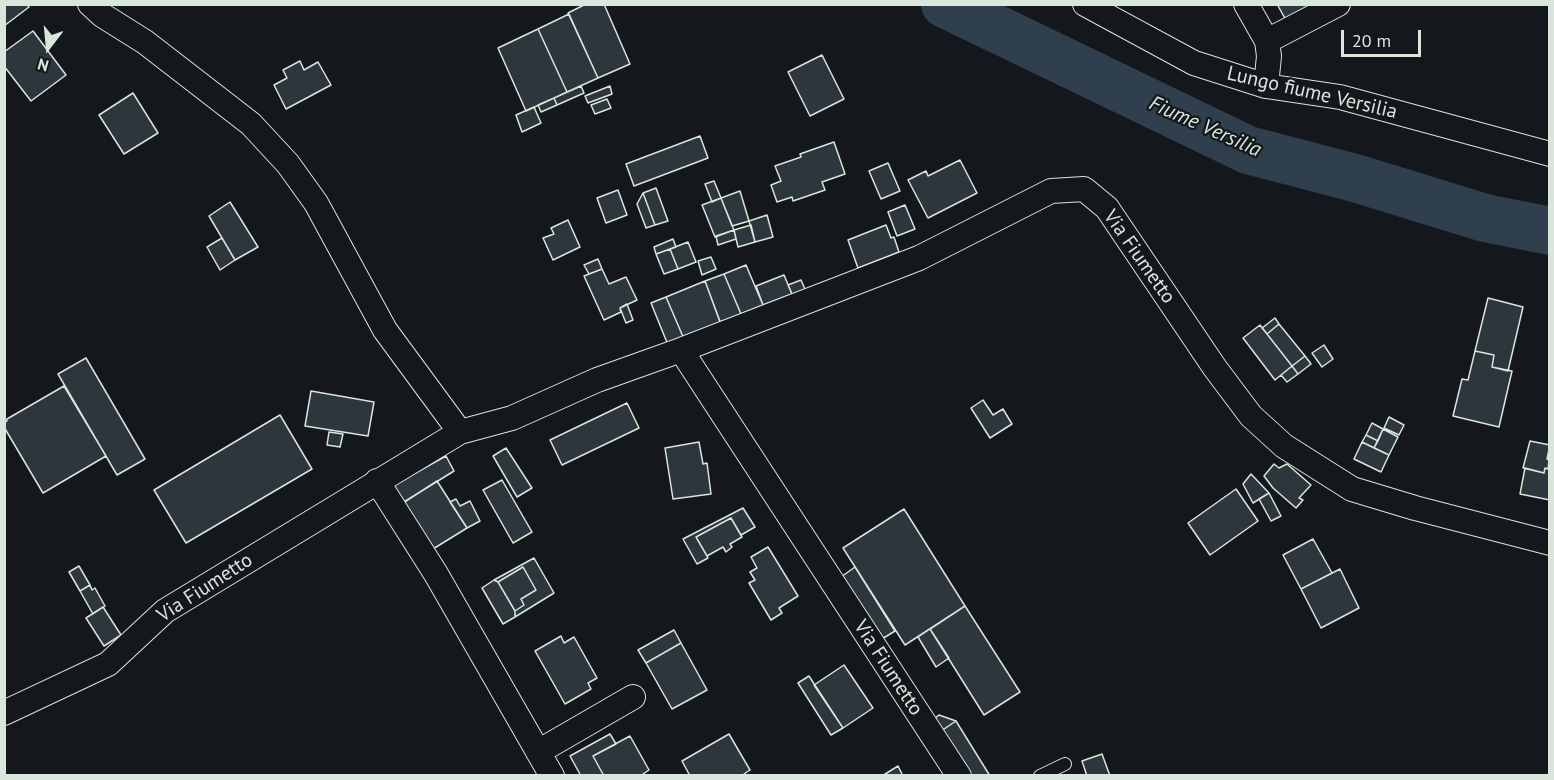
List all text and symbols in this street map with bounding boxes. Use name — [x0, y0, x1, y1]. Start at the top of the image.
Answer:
north arrow — [18, 18, 78, 78]
scale bar — [1344, 18, 1424, 56]
text: 20 m — [1352, 29, 1391, 52]
text: N — [35, 54, 51, 76]
street label: Lungo fiume Versilia — [1225, 62, 1399, 124]
water label: Fiume Versilia — [1145, 91, 1265, 163]
street label: Via Fiumetto — [1098, 206, 1180, 308]
street label: Via Fiumetto — [153, 548, 257, 628]
street label: Via Fiumetto — [848, 616, 928, 720]

